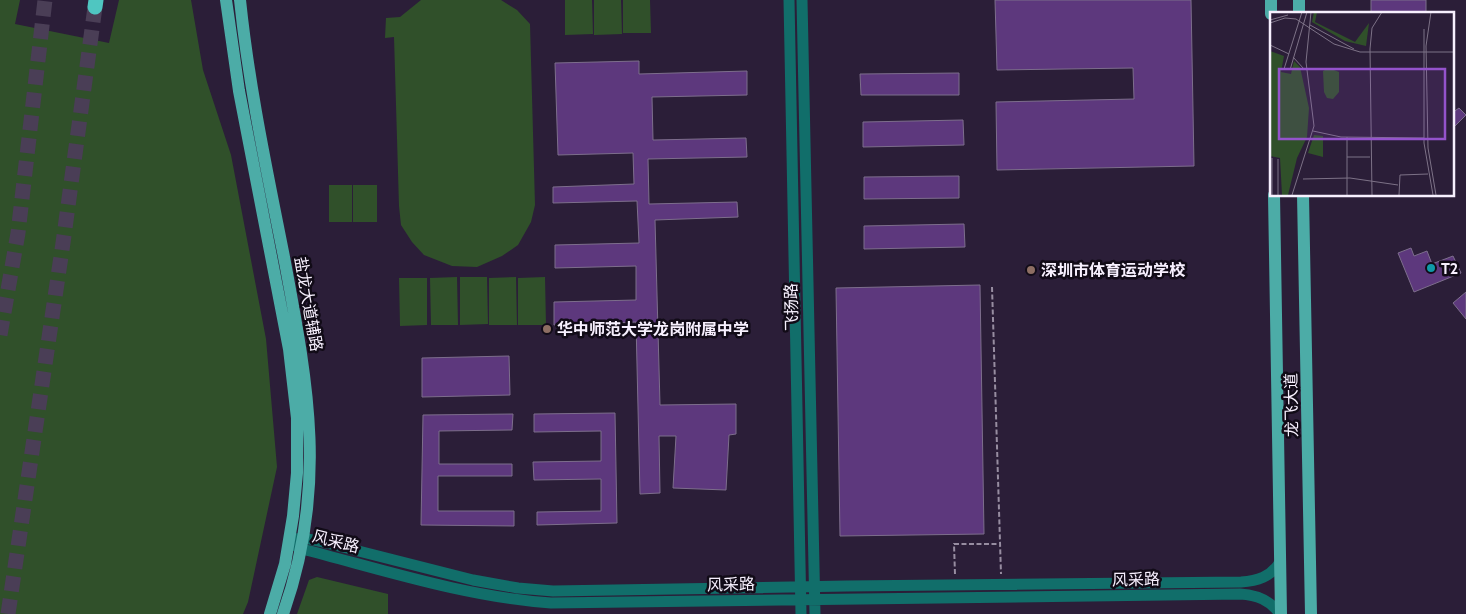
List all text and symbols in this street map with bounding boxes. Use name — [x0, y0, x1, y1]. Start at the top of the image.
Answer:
inset map — [1270, 12, 1454, 196]
street label: 盐龙大道辅路 — [291, 255, 326, 353]
place label: T2 — [1441, 259, 1458, 278]
place label: 深圳市体育运动学校 — [1041, 261, 1186, 280]
marker: T2 — [1425, 262, 1437, 274]
marker: 深圳市体育运动学校 — [1025, 264, 1037, 276]
street label: 飞扬路 — [782, 283, 801, 331]
place label: 华中师范大学龙岗附属中学 — [557, 320, 749, 339]
marker: 华中师范大学龙岗附属中学 — [541, 323, 553, 335]
street label: 龙飞大道 — [1281, 373, 1302, 437]
street label: 风采路 — [310, 526, 361, 557]
street label: 风采路 — [1112, 570, 1160, 589]
street label: 风采路 — [707, 575, 755, 594]

